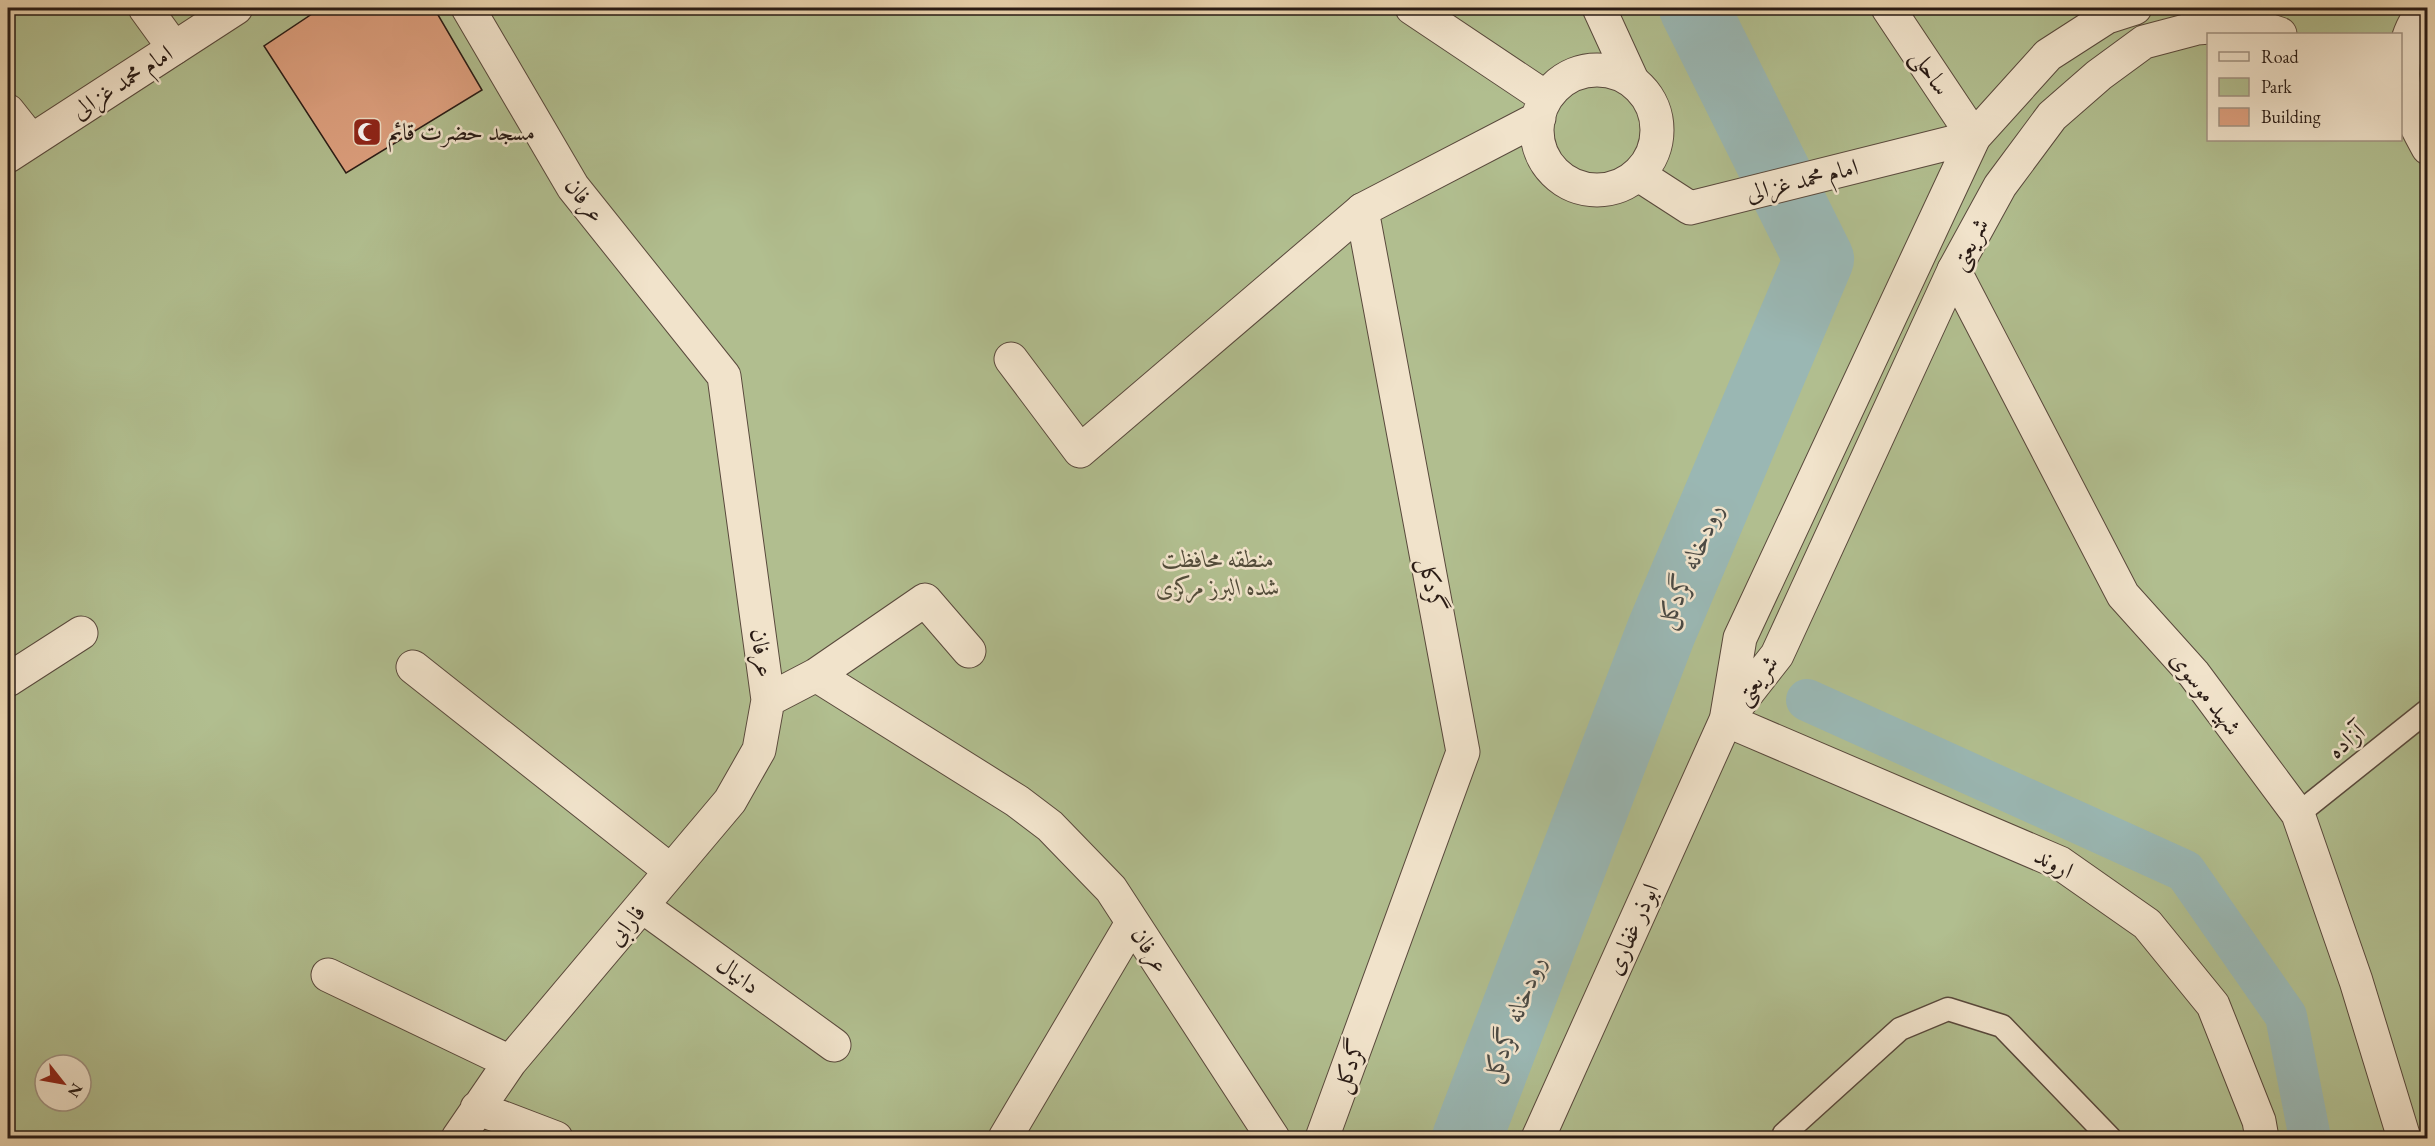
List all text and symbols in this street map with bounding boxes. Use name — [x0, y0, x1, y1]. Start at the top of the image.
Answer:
legend — [2207, 33, 2402, 141]
street label: امام محمد غزالی — [65, 37, 181, 131]
street label: ساحلی — [1903, 42, 1958, 102]
text: Road — [2261, 45, 2300, 68]
text: Park — [2261, 75, 2292, 98]
text: Building — [2261, 105, 2321, 128]
mosque icon: مسجد حضرت قائم — [351, 116, 383, 148]
place label: مسجد حضرت قائم — [388, 116, 535, 153]
street label: امام محمد غزالی — [1743, 151, 1863, 214]
street label: عرفان — [557, 171, 613, 230]
street label: شریعتی — [1942, 212, 1997, 276]
water label: رودخانه گردکل — [1647, 498, 1732, 635]
park label: منطقه محافظت شده البرز مرکزی — [1156, 543, 1280, 604]
street label: گردکل — [1410, 555, 1453, 615]
street label: عرفان — [742, 626, 781, 680]
street label: شهید موسوی — [2164, 644, 2249, 741]
street label: شریعتی — [1727, 648, 1786, 712]
street label: آزاده — [2321, 714, 2373, 765]
street label: اروند — [2029, 839, 2079, 886]
street label: ابوذر غفاری — [1598, 878, 1665, 979]
street label: فارابی — [599, 897, 653, 953]
street label: عرفان — [1122, 921, 1177, 980]
street label: دانیال — [710, 948, 766, 1001]
water label: رودخانه گردکل — [1473, 951, 1554, 1088]
street label: گردکل — [1325, 1035, 1374, 1098]
north arrow — [33, 1053, 93, 1113]
text: N — [63, 1080, 88, 1101]

